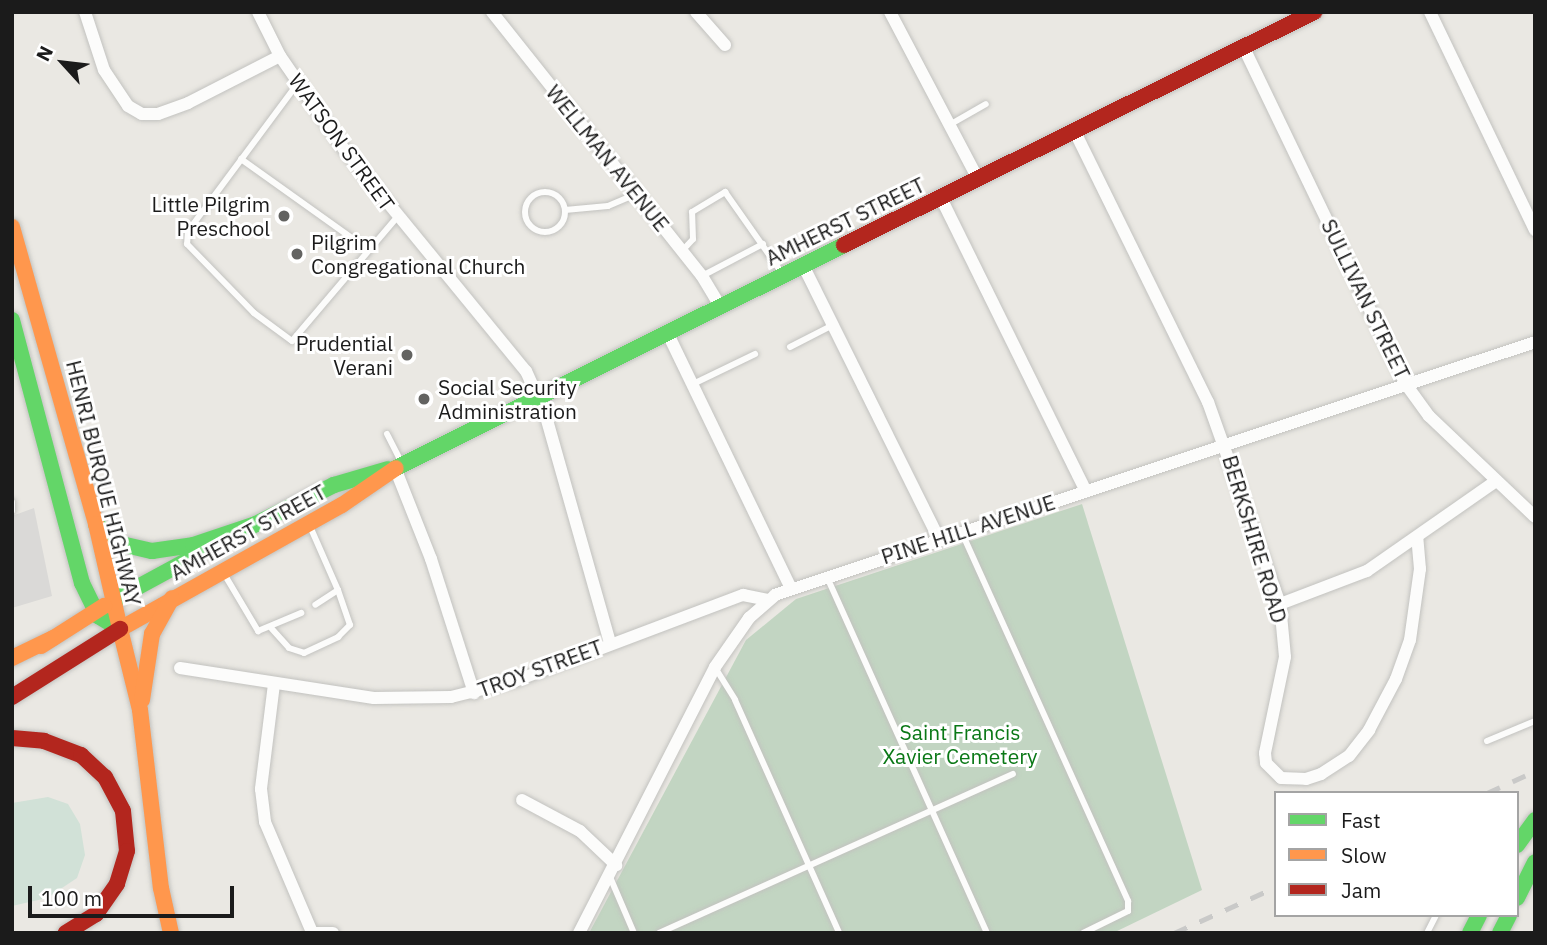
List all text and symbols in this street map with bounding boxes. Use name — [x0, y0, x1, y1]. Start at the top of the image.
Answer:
north arrow — [28, 28, 98, 98]
text: N — [30, 42, 58, 65]
street label: WATSON STREET — [284, 69, 400, 215]
street label: WELLMAN AVENUE — [541, 80, 675, 236]
street label: AMHERST STREET — [761, 172, 929, 270]
place label: Little Pilgrim Preschool — [151, 191, 270, 241]
marker: Little Pilgrim Preschool — [276, 208, 292, 224]
street label: SULLIVAN STREET — [1316, 215, 1416, 383]
place label: Pilgrim Congregational Church — [311, 229, 525, 279]
marker: Pilgrim Congregational Church — [289, 246, 305, 262]
place label: Prudential Verani — [296, 330, 393, 380]
marker: Prudential Verani — [399, 347, 415, 363]
street label: HENRI BURQUE HIGHWAY — [61, 358, 147, 608]
place label: Social Security Administration — [438, 374, 577, 424]
marker: Social Security Administration — [416, 391, 432, 407]
street label: BERKSHIRE ROAD — [1218, 452, 1292, 626]
street label: AMHERST STREET — [166, 479, 330, 585]
street label: PINE HILL AVENUE — [878, 489, 1058, 569]
street label: TROY STREET — [474, 634, 606, 702]
park label: Saint Francis Xavier Cemetery — [882, 719, 1038, 769]
legend — [1274, 791, 1519, 917]
text: Fast — [1341, 806, 1381, 834]
text: Slow — [1341, 841, 1387, 869]
scale bar — [32, 872, 238, 916]
text: Jam — [1341, 876, 1381, 904]
text: 100 m — [41, 884, 102, 912]

